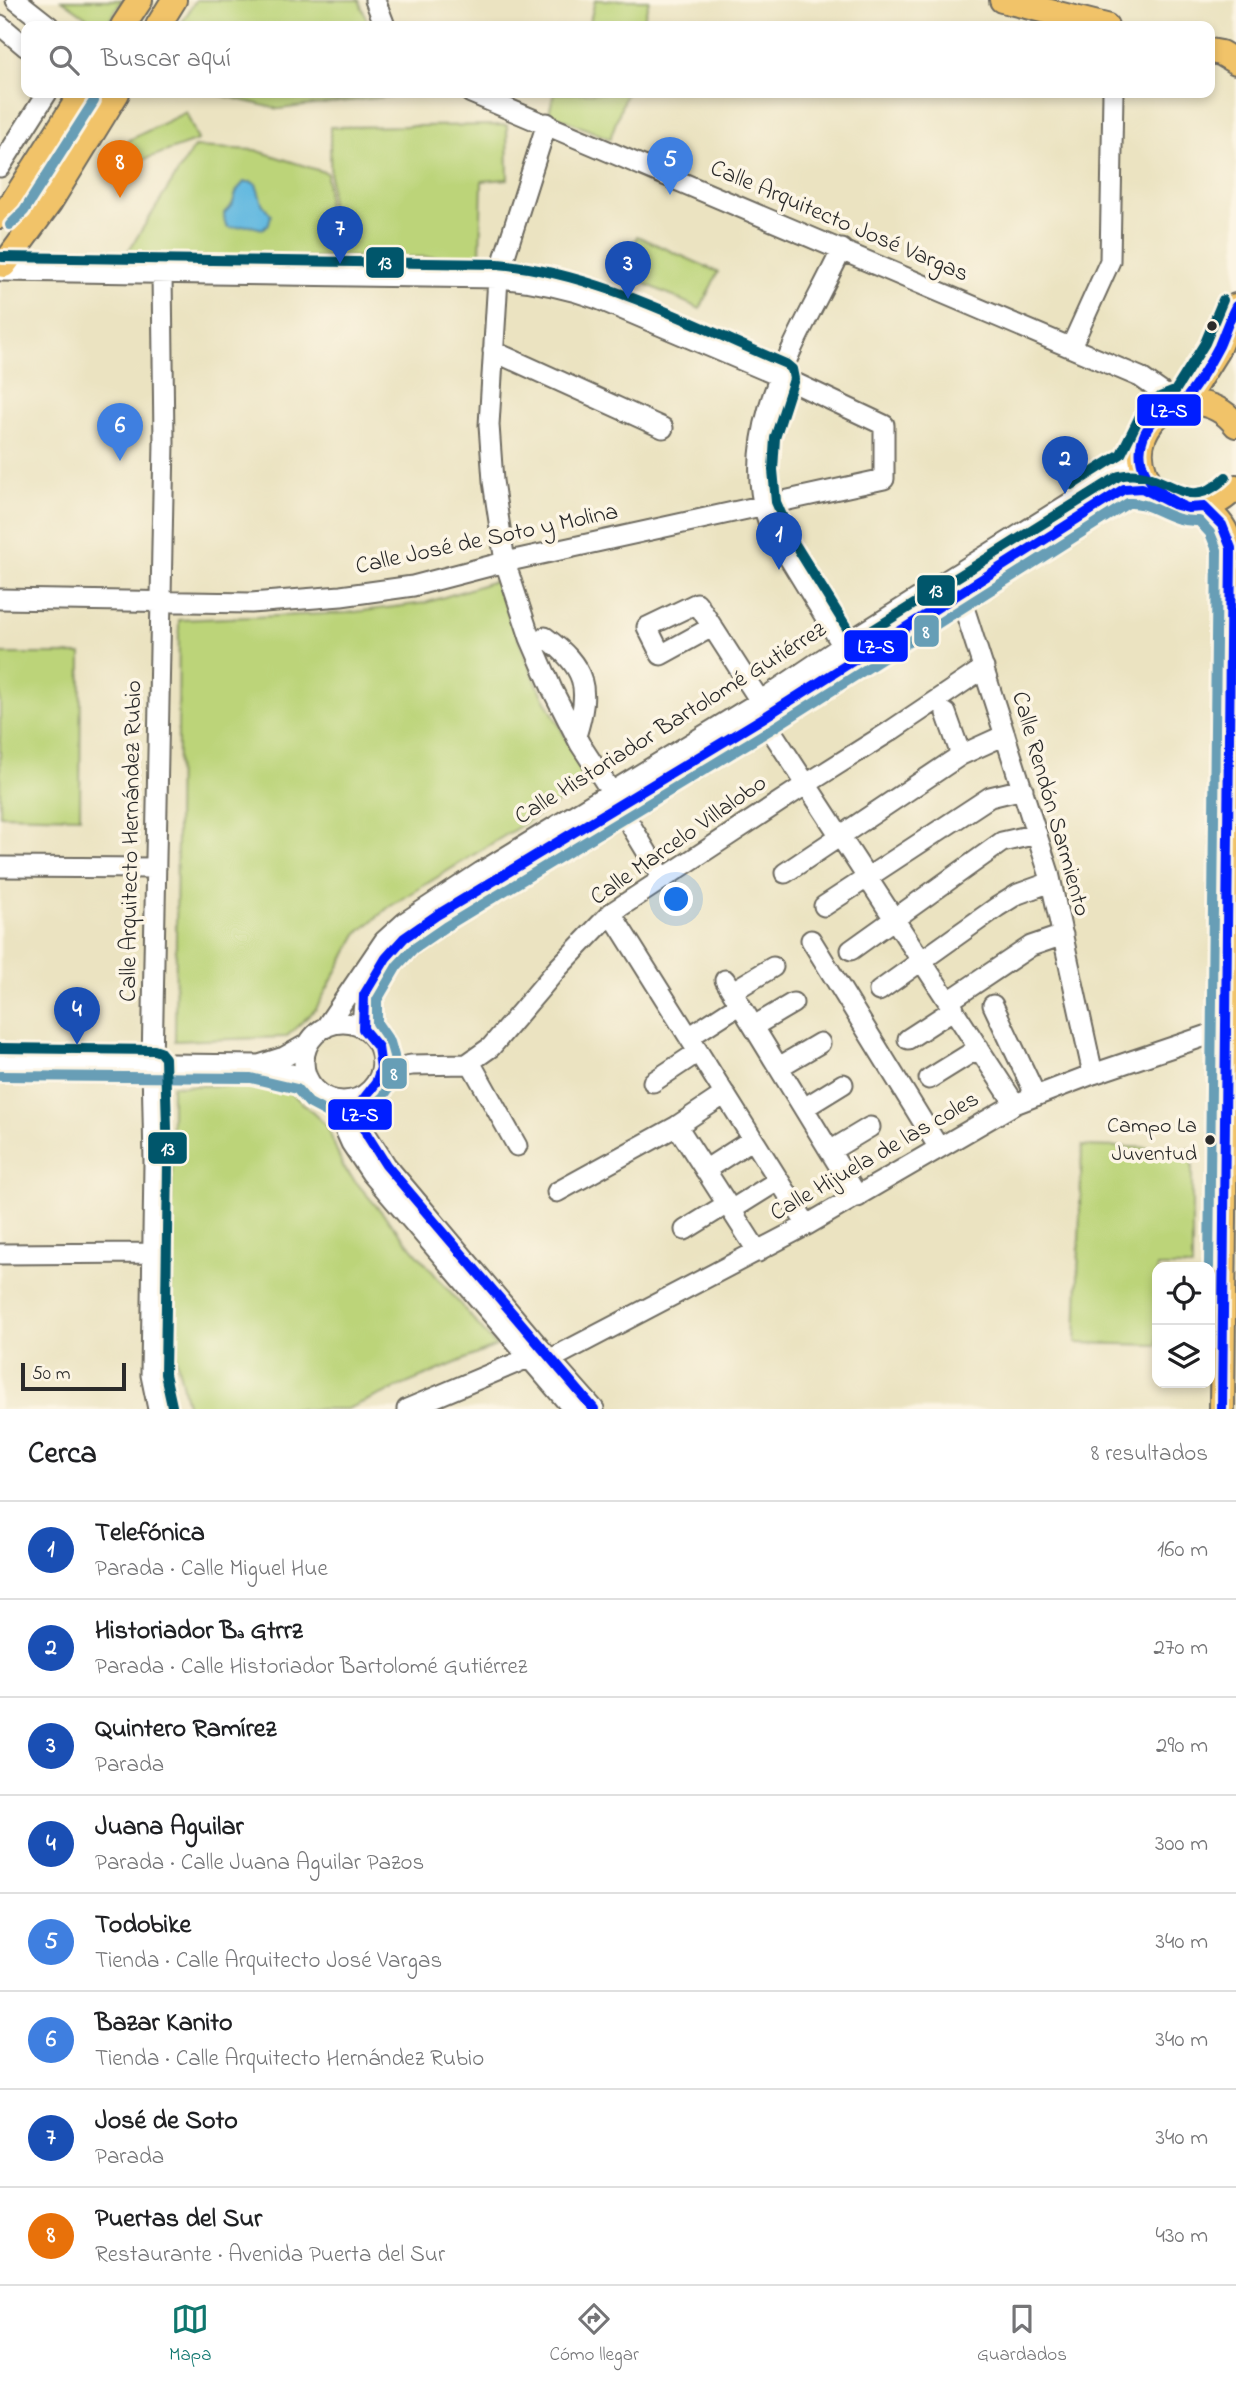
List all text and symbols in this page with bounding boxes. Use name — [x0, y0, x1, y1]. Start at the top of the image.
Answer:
search box — [21, 21, 1215, 98]
icon: search — [45, 41, 83, 79]
text: Buscar aquí — [101, 41, 231, 79]
pin: 5 — [647, 137, 693, 195]
pin: 8 — [97, 140, 143, 198]
street label: Calle Arquitecto José Vargas — [704, 152, 974, 292]
pin: 7 — [317, 206, 363, 264]
pin: 3 — [605, 241, 651, 299]
line badge: 13 — [365, 246, 405, 279]
text: 13 — [378, 251, 392, 278]
unlabelled marker — [1205, 319, 1219, 333]
line badge: LZ-S — [1136, 393, 1202, 427]
text: LZ-S — [1150, 399, 1188, 426]
pin: 6 — [97, 403, 143, 461]
pin: 2 — [1042, 436, 1088, 494]
street label: Calle José de Soto y Molina — [352, 495, 622, 586]
pin: 1 — [756, 512, 802, 570]
line badge: 13 — [916, 574, 956, 607]
text: 13 — [929, 579, 943, 606]
street label: Calle Historiador Bartolomé Gutiérrez — [508, 613, 835, 835]
line badge: 8 — [913, 614, 940, 648]
text: 8 — [921, 620, 930, 647]
line badge: LZ-S — [843, 629, 909, 663]
text: LZ-S — [857, 635, 895, 662]
street label: Calle Arquitecto Hernández Rubio — [112, 680, 152, 1002]
street label: Calle Rendón Sarmiento — [1001, 687, 1099, 921]
street label: Calle Marcelo Villalobo — [584, 767, 774, 915]
your location — [659, 882, 693, 916]
pin: 4 — [54, 987, 100, 1045]
line badge: 8 — [381, 1057, 408, 1090]
text: 8 — [389, 1062, 398, 1089]
street label: Calle Hijuela de las coles — [764, 1083, 986, 1231]
line badge: LZ-S — [327, 1098, 393, 1131]
text: LZ-S — [341, 1103, 379, 1130]
place label: Campo La Juventud — [1107, 1111, 1197, 1171]
line badge: 13 — [147, 1131, 188, 1165]
marker: Campo La Juventud — [1203, 1133, 1217, 1147]
text: 13 — [161, 1137, 175, 1164]
map controls — [1152, 1262, 1215, 1388]
button: locate — [1152, 1262, 1215, 1325]
button: layers — [1152, 1325, 1215, 1388]
scale bar — [21, 1360, 126, 1392]
text: 50 m — [32, 1361, 71, 1388]
text: Cerca — [28, 1433, 97, 1477]
text: 8 resultados — [1091, 1438, 1208, 1471]
text: Telefónica — [95, 1515, 205, 1553]
text: 1 — [47, 1534, 55, 1567]
text: 160 m — [1157, 1534, 1208, 1567]
text: Parada · Calle Miguel Hue — [95, 1553, 328, 1586]
text: Historiador Bª Gtrrz — [95, 1613, 303, 1651]
text: 2 — [45, 1632, 57, 1665]
text: 270 m — [1154, 1632, 1208, 1665]
text: Parada · Calle Historiador Bartolomé Gutiérrez — [95, 1651, 527, 1684]
text: Quintero Ramírez — [95, 1711, 276, 1749]
text: 3 — [46, 1730, 56, 1763]
text: 290 m — [1156, 1730, 1208, 1763]
text: Parada — [95, 1749, 164, 1782]
text: Juana Aguilar — [95, 1809, 244, 1847]
text: 4 — [46, 1828, 56, 1861]
text: 300 m — [1155, 1828, 1208, 1861]
text: Parada · Calle Juana Aguilar Pazos — [95, 1847, 424, 1880]
text: Todobike — [95, 1907, 191, 1945]
text: 5 — [44, 1926, 58, 1959]
text: 340 m — [1155, 1926, 1208, 1959]
text: Tienda · Calle Arquitecto José Vargas — [95, 1945, 442, 1978]
text: Bazar Kanito — [95, 2005, 232, 2043]
text: 6 — [46, 2024, 56, 2057]
text: 340 m — [1155, 2024, 1208, 2057]
text: Tienda · Calle Arquitecto Hernández Rubio — [95, 2043, 484, 2076]
text: José de Soto — [95, 2103, 238, 2141]
text: 7 — [46, 2122, 56, 2155]
text: 340 m — [1155, 2122, 1208, 2155]
text: Parada — [95, 2141, 164, 2174]
text: Puertas del Sur — [95, 2201, 262, 2239]
text: 8 — [47, 2220, 55, 2253]
text: 430 m — [1155, 2220, 1208, 2253]
text: Restaurante · Avenida Puerta del Sur — [95, 2239, 445, 2272]
tab: Mapa — [169, 2300, 211, 2369]
tab: Cómo llegar — [550, 2300, 639, 2369]
tab: Guardados — [977, 2300, 1067, 2369]

